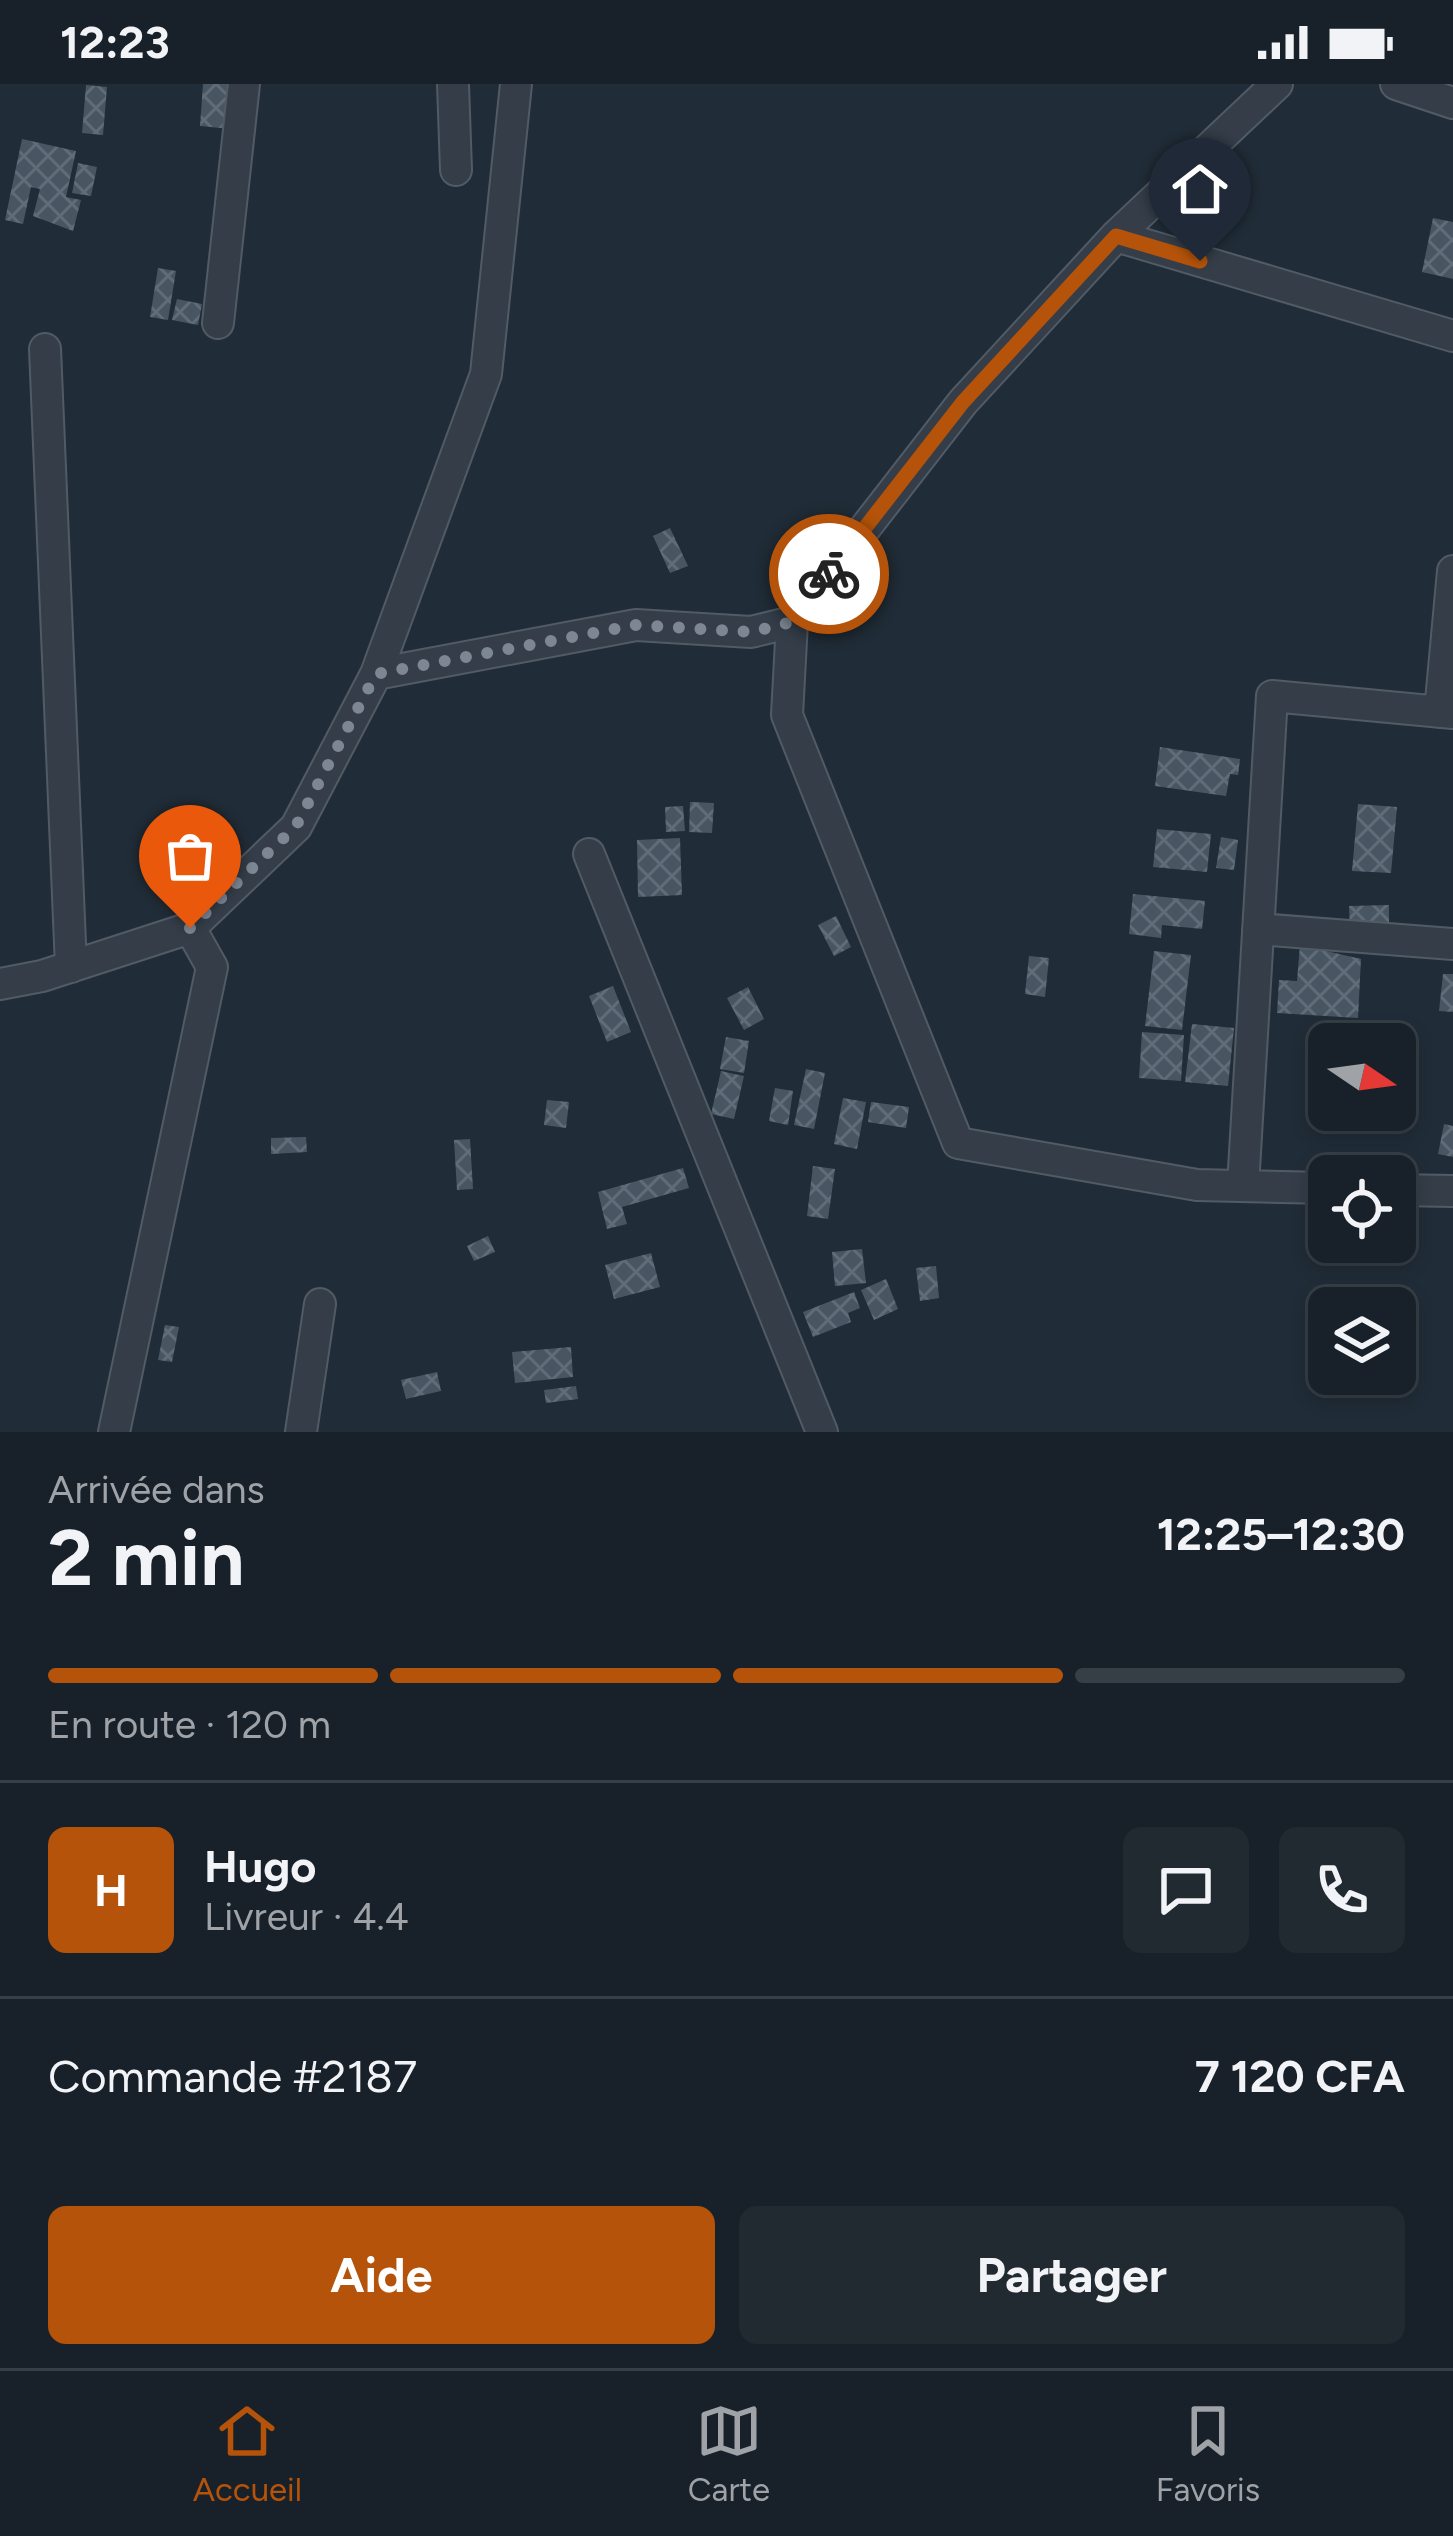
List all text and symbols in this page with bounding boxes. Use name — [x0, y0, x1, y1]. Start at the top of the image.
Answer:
text: 12:23 — [60, 15, 170, 69]
pin — [1149, 138, 1251, 261]
icon: home — [1167, 156, 1233, 222]
courier — [769, 514, 889, 634]
icon: bike — [796, 541, 862, 607]
pin — [139, 805, 241, 928]
icon: bag — [157, 823, 223, 889]
north arrow — [1308, 1023, 1416, 1131]
map controls — [1308, 1023, 1416, 1395]
button: locate — [1308, 1155, 1416, 1263]
button: layers — [1308, 1287, 1416, 1395]
text: Arrivée dans — [48, 1466, 265, 1513]
text: 12:25–12:30 — [1157, 1507, 1405, 1561]
text: 2 min — [48, 1511, 244, 1605]
text: En route · 120 m — [48, 1701, 331, 1748]
button: chat — [1123, 1827, 1249, 1953]
button: phone — [1279, 1827, 1405, 1953]
text: Hugo — [204, 1839, 317, 1893]
text: H — [94, 1863, 128, 1917]
text: Livreur · 4.4 — [204, 1893, 409, 1940]
text: Commande #2187 — [48, 2049, 417, 2103]
text: 7 120 CFA — [1195, 2049, 1405, 2103]
button: Aide — [48, 2206, 715, 2344]
button: Partager — [739, 2206, 1405, 2344]
tab: Accueil — [193, 2398, 302, 2509]
tab: Carte — [688, 2398, 770, 2509]
tab: Favoris — [1156, 2398, 1260, 2509]

